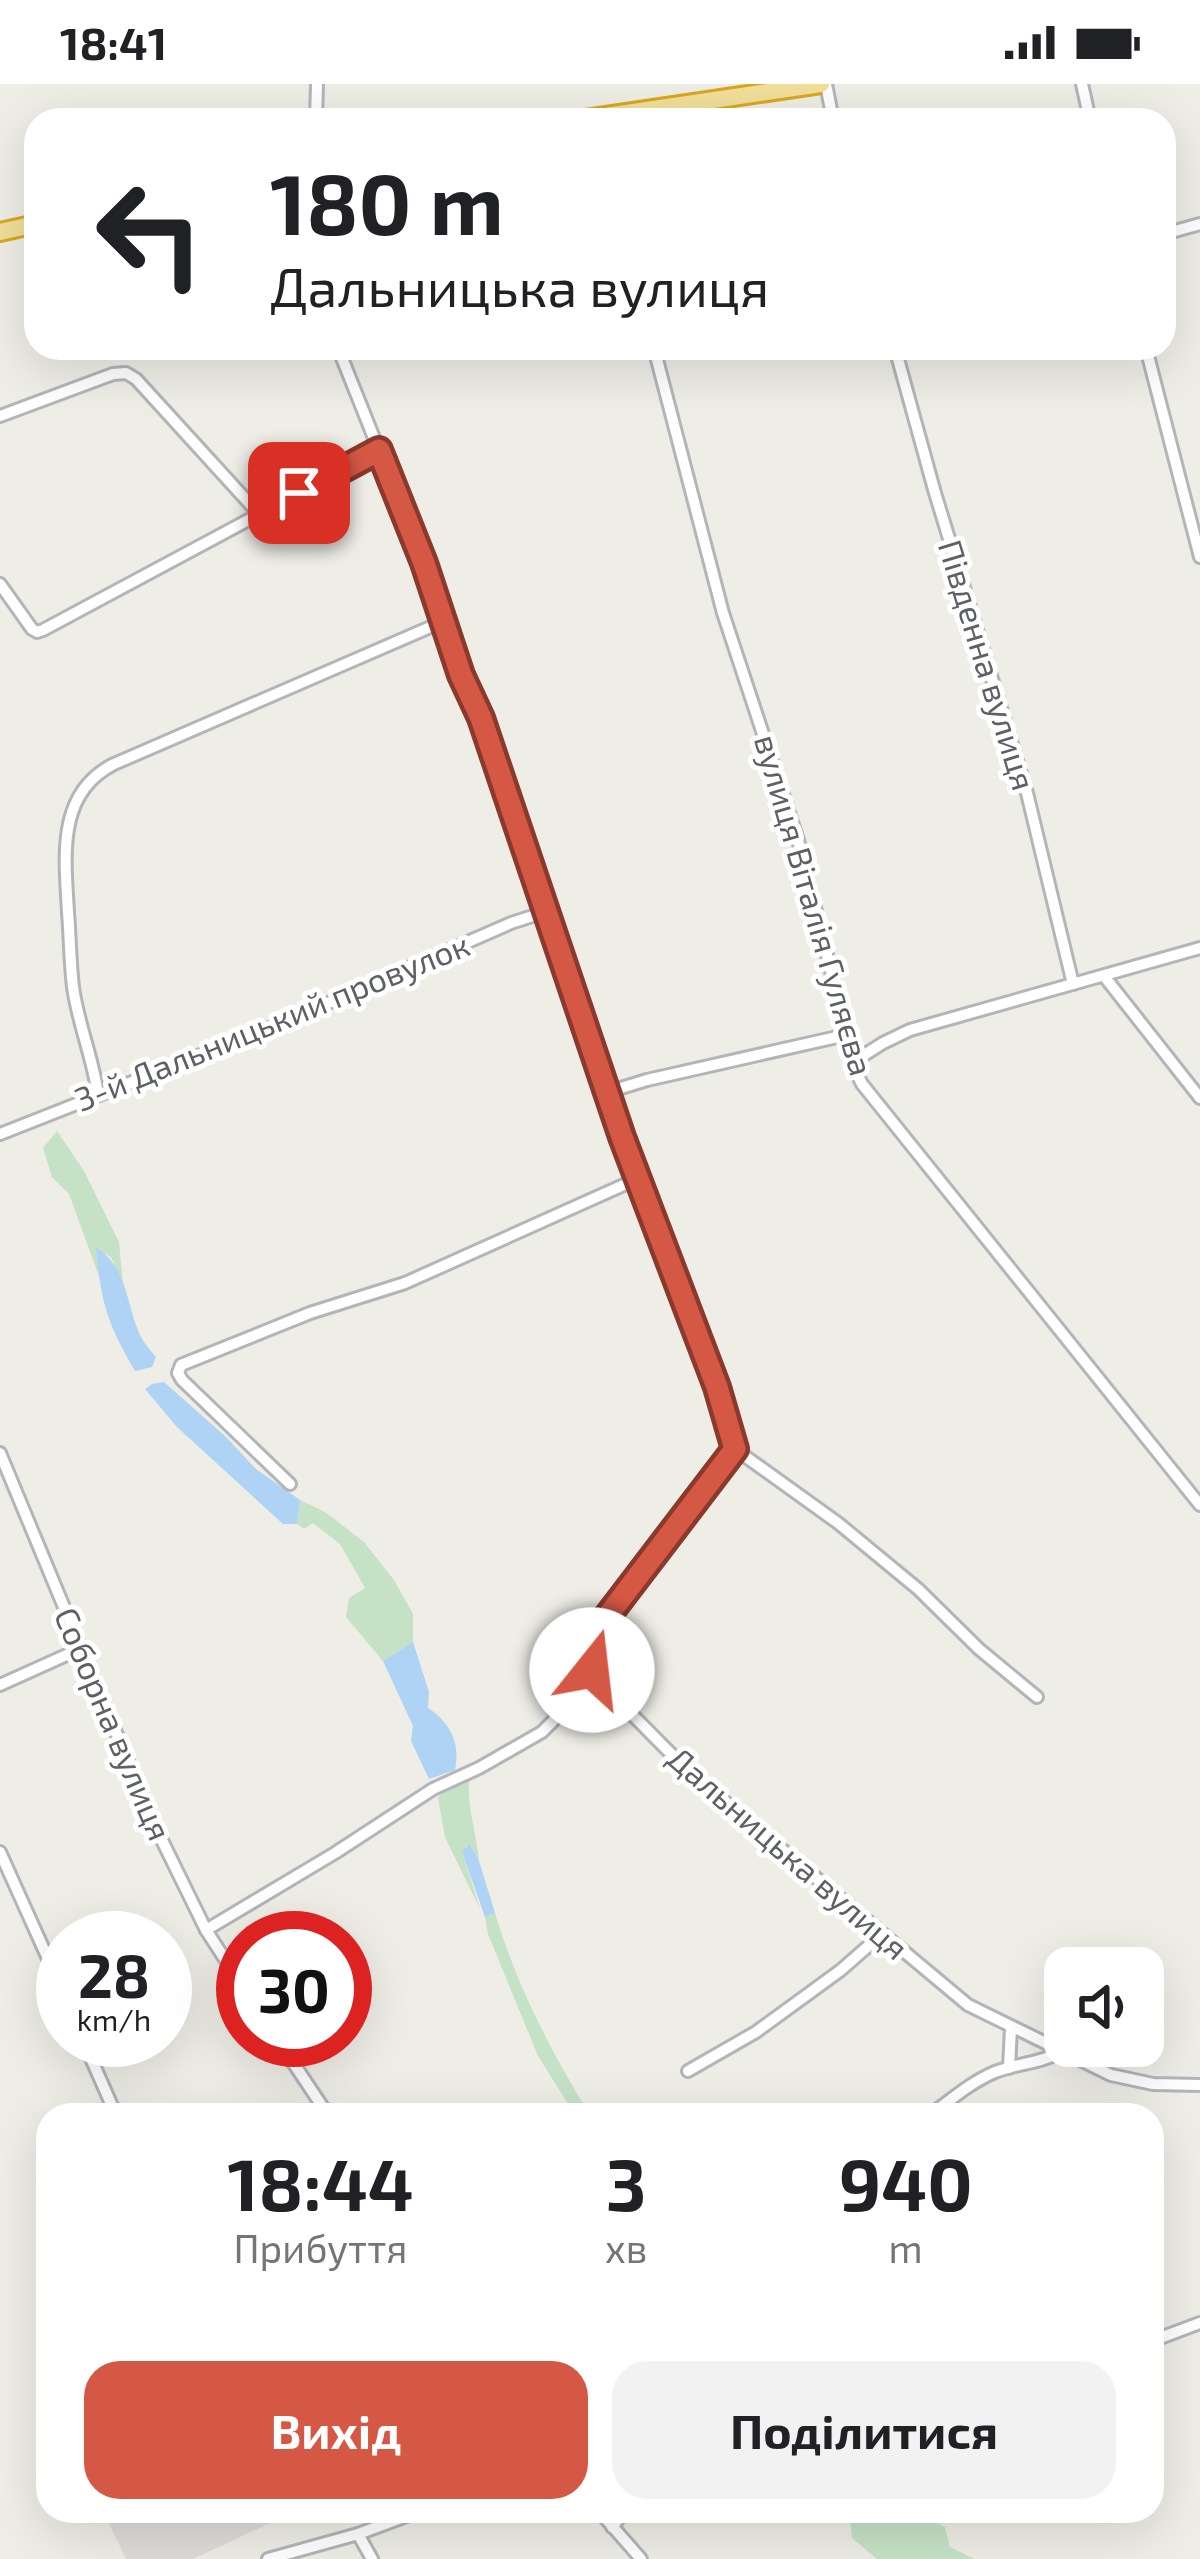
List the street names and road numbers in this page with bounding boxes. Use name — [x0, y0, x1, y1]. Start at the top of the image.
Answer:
street label: Південна вулиця — [930, 535, 1045, 795]
street label: вулиця Віталія Гуляєва — [746, 730, 883, 1080]
street label: 3-й Дальницький провулок — [68, 923, 475, 1120]
street label: Соборна вулиця — [46, 1601, 181, 1846]
street label: Дальницька вулиця — [660, 1737, 917, 1968]

